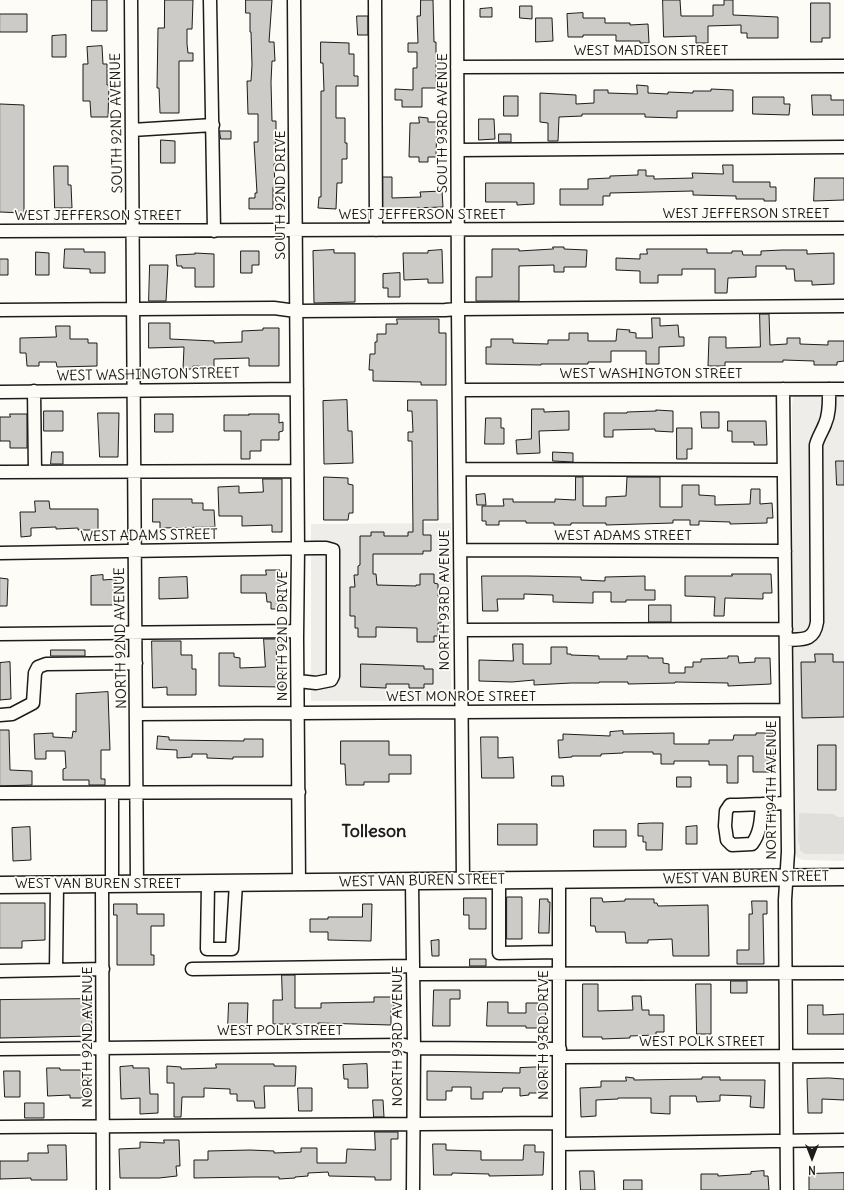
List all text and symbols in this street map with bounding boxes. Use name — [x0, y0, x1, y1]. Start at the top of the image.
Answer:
street label: WEST MADISON STREET — [574, 43, 728, 59]
street label: SOUTH 92ND AVENUE — [107, 53, 127, 193]
street label: SOUTH 93RD AVENUE — [435, 53, 451, 193]
street label: SOUTH 92ND DRIVE — [273, 130, 289, 260]
street label: WEST JEFFERSON STREET — [662, 206, 830, 222]
street label: WEST JEFFERSON STREET — [338, 207, 506, 223]
street label: WEST JEFFERSON STREET — [14, 208, 182, 224]
street label: WEST WASHINGTON STREET — [56, 365, 240, 385]
street label: WEST WASHINGTON STREET — [560, 366, 742, 382]
street label: WEST ADAMS STREET — [80, 526, 218, 546]
street label: WEST ADAMS STREET — [554, 528, 692, 544]
street label: NORTH 93RD AVENUE — [437, 530, 453, 670]
street label: NORTH 92ND AVENUE — [111, 567, 131, 709]
street label: NORTH 92ND DRIVE — [275, 571, 291, 701]
street label: WEST MONROE STREET — [386, 689, 536, 705]
street label: NORTH 94TH AVENUE — [764, 720, 780, 860]
district label: Tolleson — [342, 821, 406, 843]
street label: WEST VAN BUREN STREET — [663, 868, 829, 888]
street label: WEST VAN BUREN STREET — [339, 871, 505, 891]
street label: WEST VAN BUREN STREET — [15, 876, 181, 892]
street label: NORTH 92ND AVENUE — [80, 966, 96, 1108]
street label: NORTH 93RD AVENUE — [390, 966, 406, 1106]
street label: NORTH 93RD DRIVE — [536, 970, 552, 1100]
street label: WEST POLK STREET — [217, 1023, 343, 1039]
street label: WEST POLK STREET — [639, 1034, 765, 1050]
north arrow — [792, 1138, 832, 1178]
text: N — [808, 1163, 816, 1177]

